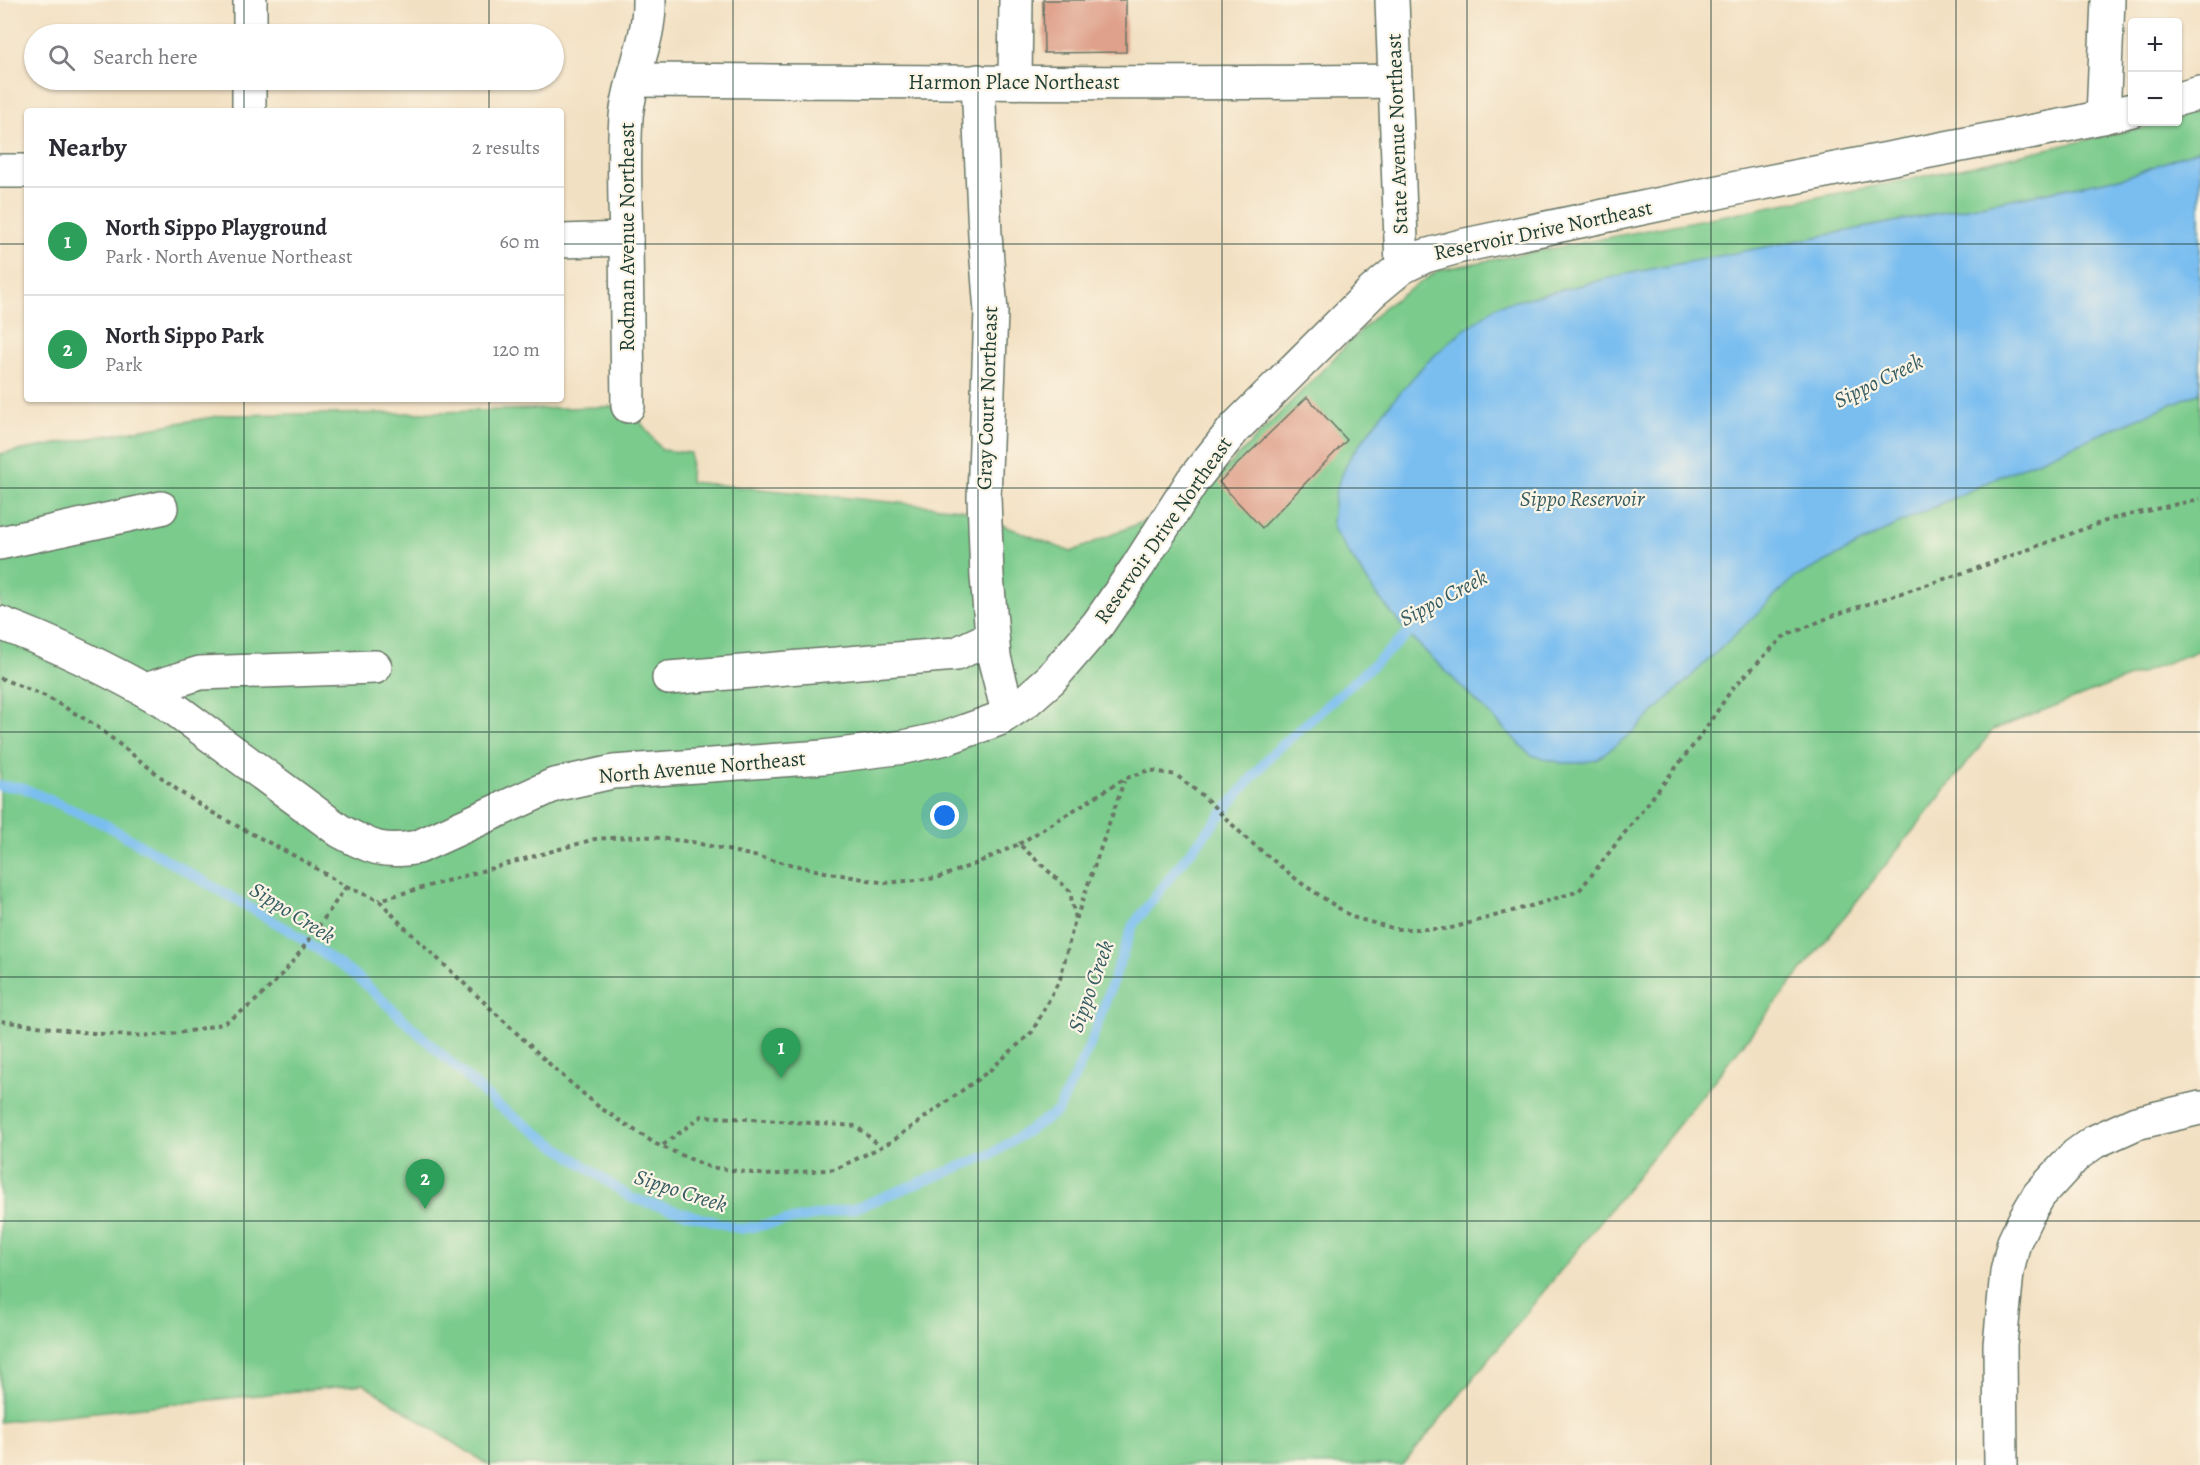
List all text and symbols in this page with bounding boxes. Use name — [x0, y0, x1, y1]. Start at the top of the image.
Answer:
map controls — [2128, 18, 2182, 126]
button: + — [2128, 18, 2182, 72]
search box — [24, 24, 564, 90]
street label: State Avenue Northeast — [1380, 33, 1414, 235]
icon: search — [45, 41, 78, 74]
text: Search here — [93, 42, 198, 72]
street label: Harmon Place Northeast — [908, 68, 1120, 96]
button: − — [2128, 72, 2182, 126]
street label: Rodman Avenue Northeast — [613, 122, 641, 352]
text: Nearby — [48, 130, 127, 165]
text: 2 results — [472, 134, 540, 161]
street label: Reservoir Drive Northeast — [1431, 193, 1655, 267]
text: North Sippo Playground — [105, 213, 327, 243]
text: 1 — [64, 228, 71, 255]
text: 60 m — [500, 228, 540, 255]
text: Park · North Avenue Northeast — [105, 243, 353, 270]
street label: Gray Court Northeast — [970, 306, 1004, 490]
text: North Sippo Park — [105, 321, 264, 351]
text: 2 — [63, 336, 72, 363]
text: 120 m — [492, 336, 540, 363]
water label: Sippo Creek — [1829, 346, 1928, 415]
text: Park — [105, 351, 143, 378]
street label: Reservoir Drive Northeast — [1088, 431, 1238, 629]
water label: Sippo Reservoir — [1520, 484, 1646, 514]
water label: Sippo Creek — [1394, 562, 1493, 634]
street label: North Avenue Northeast — [597, 744, 807, 790]
your location — [930, 801, 959, 830]
water label: Sippo Creek — [244, 875, 341, 951]
water label: Sippo Creek — [1060, 936, 1121, 1036]
pin: 1 — [762, 1028, 800, 1078]
pin: 2 — [406, 1160, 444, 1209]
water label: Sippo Creek — [631, 1162, 731, 1220]

